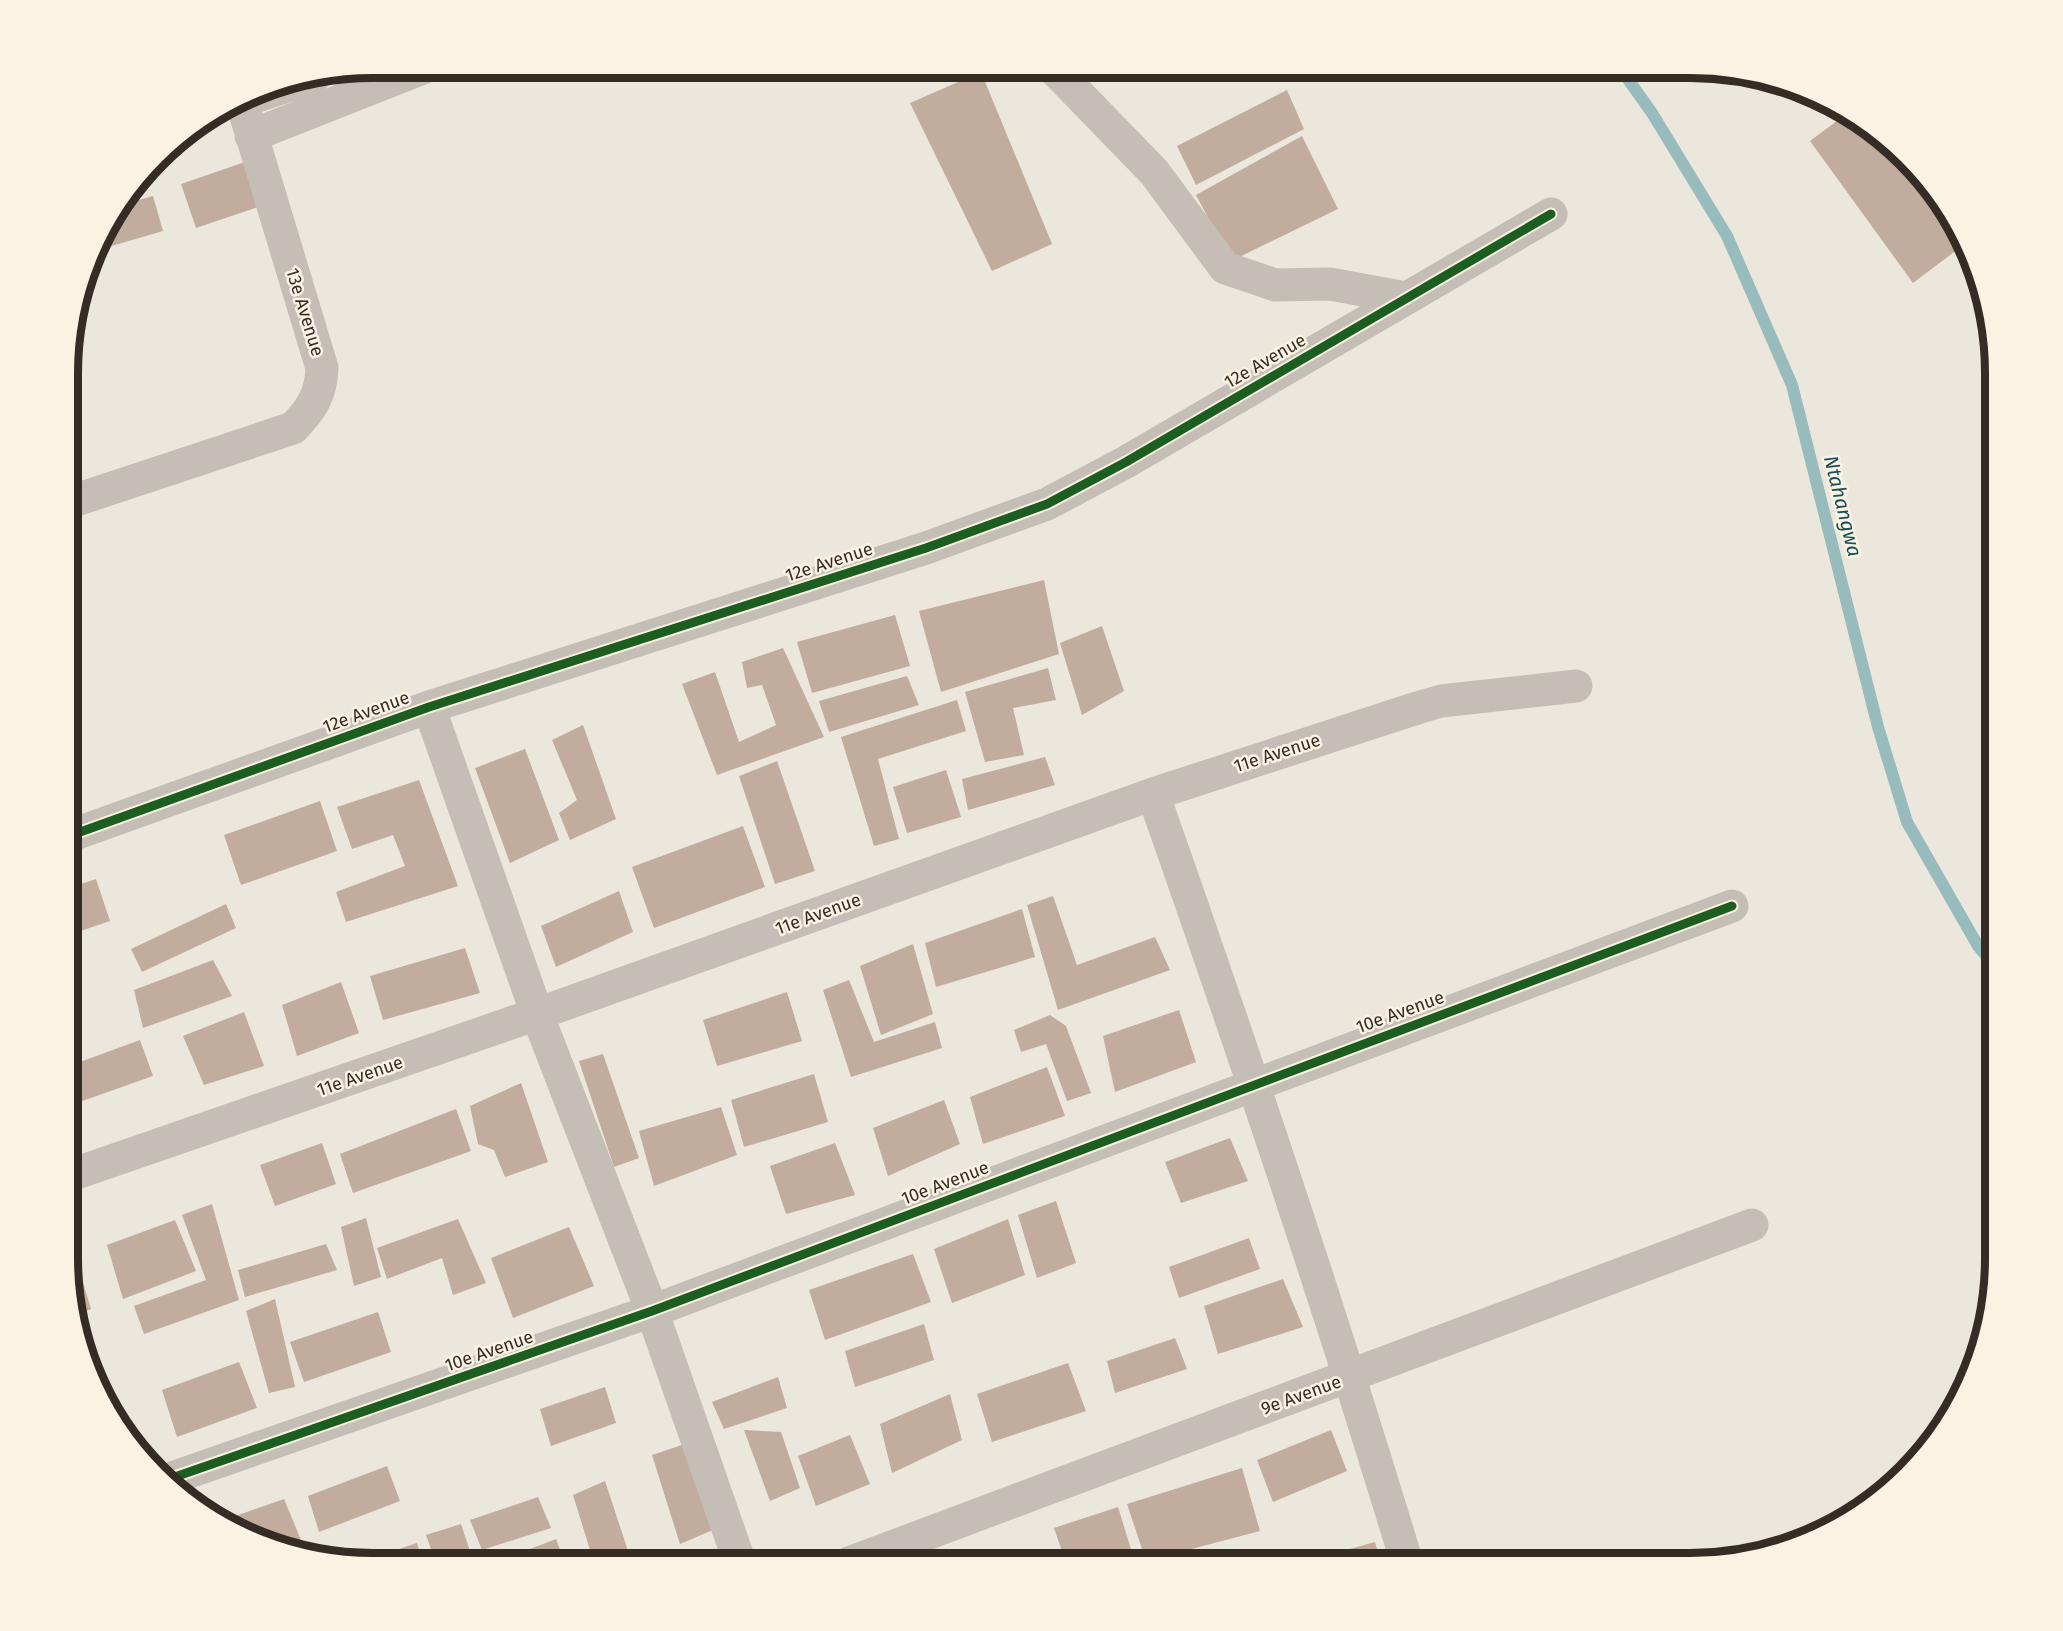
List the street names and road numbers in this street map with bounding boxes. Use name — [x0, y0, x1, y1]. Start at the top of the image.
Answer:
street label: 13e Avenue — [281, 265, 329, 359]
street label: 12e Avenue — [1220, 329, 1310, 393]
street label: 12e Avenue — [782, 538, 876, 586]
street label: 12e Avenue — [320, 686, 412, 738]
street label: 11e Avenue — [1231, 729, 1323, 777]
street label: 11e Avenue — [772, 888, 864, 940]
street label: 10e Avenue — [1353, 986, 1447, 1038]
street label: 11e Avenue — [314, 1051, 406, 1101]
street label: 10e Avenue — [898, 1156, 992, 1210]
street label: 10e Avenue — [442, 1326, 536, 1376]
street label: 9e Avenue — [1258, 1370, 1344, 1420]

